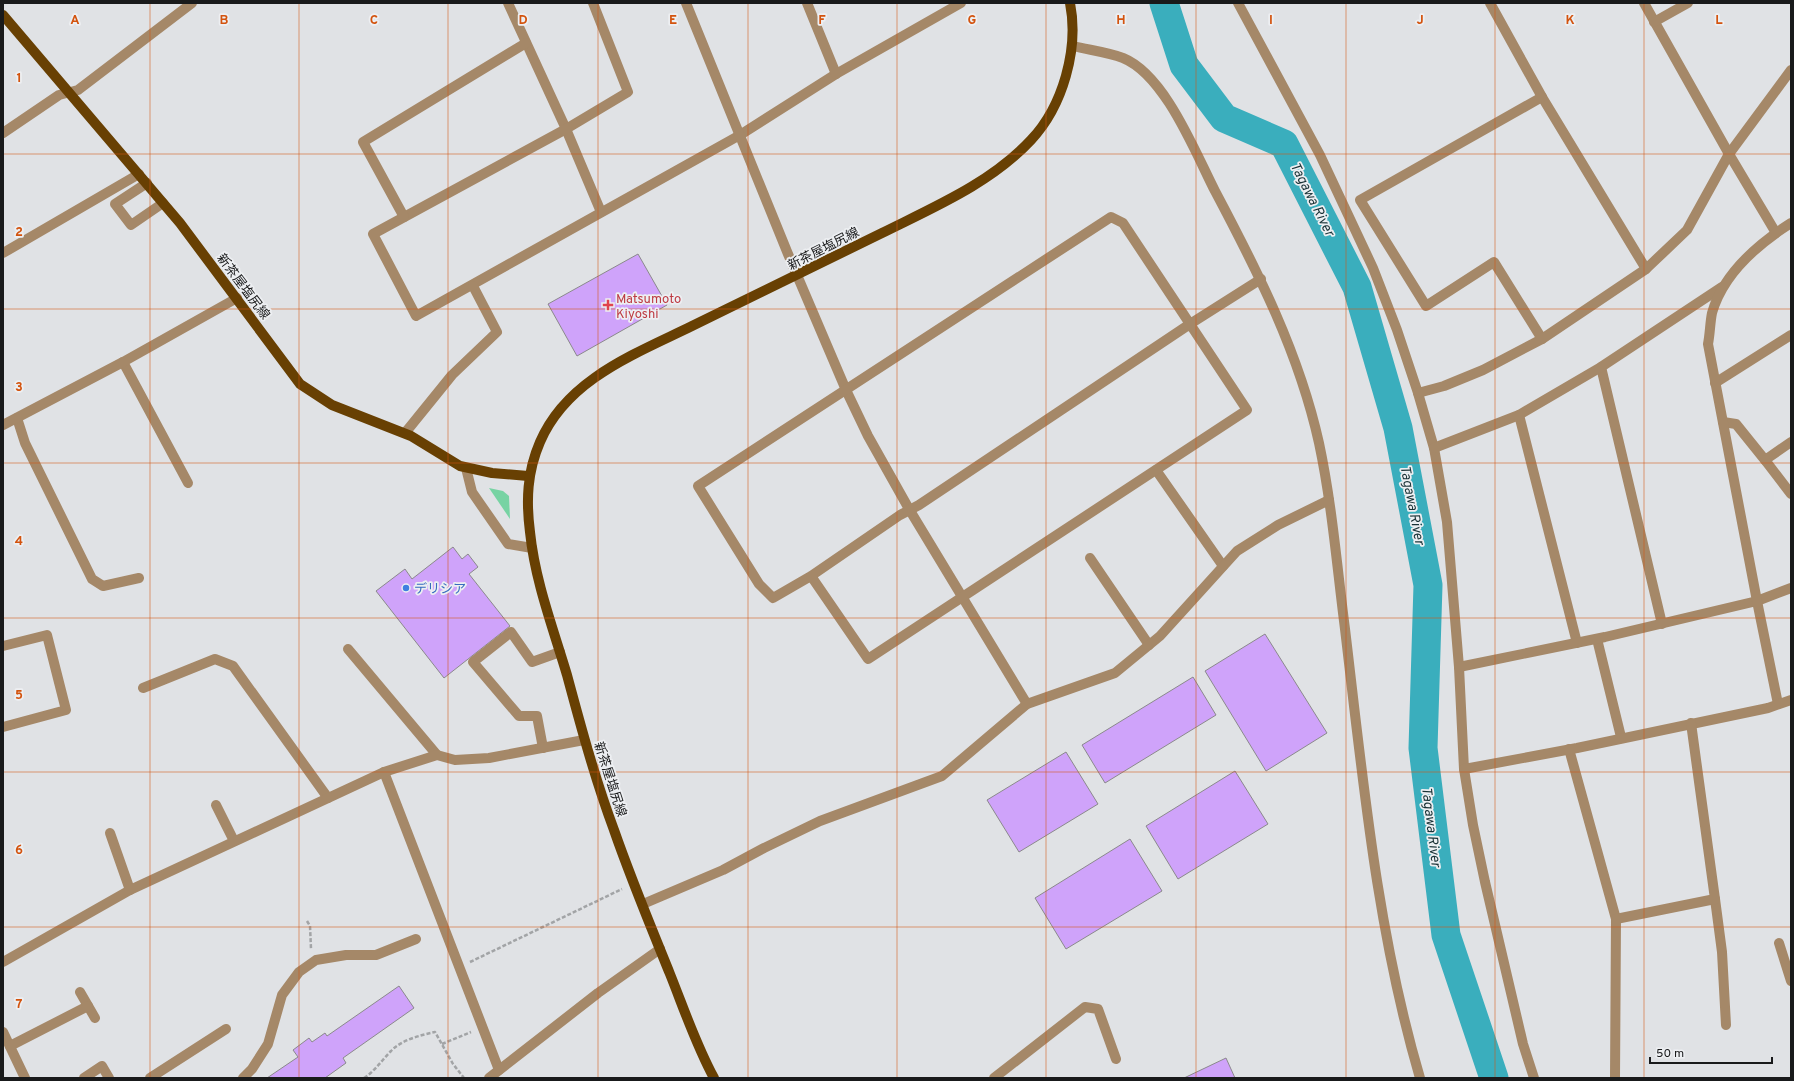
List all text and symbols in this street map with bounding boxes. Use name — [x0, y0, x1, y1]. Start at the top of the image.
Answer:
text: A — [70, 13, 80, 29]
text: B — [220, 13, 229, 29]
text: C — [370, 13, 378, 29]
text: D — [518, 13, 528, 29]
text: E — [669, 13, 677, 29]
text: F — [818, 13, 826, 29]
text: G — [968, 13, 977, 29]
text: H — [1116, 13, 1126, 29]
text: I — [1269, 13, 1273, 29]
text: J — [1416, 13, 1424, 29]
text: K — [1565, 13, 1575, 29]
text: L — [1715, 13, 1723, 29]
text: 1 — [16, 71, 22, 87]
water label: Tagawa River — [1286, 160, 1338, 241]
street label: 新茶屋塩尻線 — [785, 224, 862, 275]
text: 2 — [15, 225, 23, 241]
street label: 新茶屋塩尻線 — [213, 251, 273, 323]
place label: Matsumoto Kiyoshi — [616, 292, 681, 323]
marker: Matsumoto Kiyoshi — [603, 300, 613, 310]
text: 3 — [15, 380, 23, 396]
water label: Tagawa River — [1395, 464, 1428, 548]
text: 4 — [15, 534, 23, 550]
place label: デリシア — [414, 582, 466, 598]
marker: デリシア — [401, 583, 411, 593]
text: 5 — [15, 688, 23, 704]
street label: 新茶屋塩尻線 — [589, 740, 630, 819]
water label: Tagawa River — [1417, 786, 1444, 870]
text: 6 — [15, 843, 23, 859]
text: 7 — [16, 997, 23, 1013]
scale bar — [1650, 1039, 1772, 1065]
text: 50 m — [1656, 1046, 1684, 1062]

